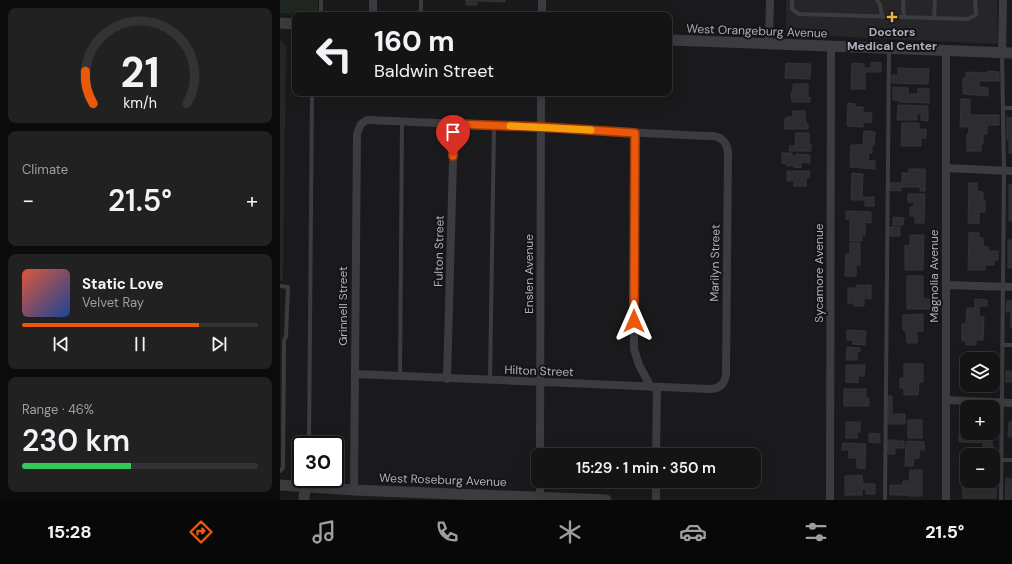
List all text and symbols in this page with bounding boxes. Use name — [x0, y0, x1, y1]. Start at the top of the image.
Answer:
marker: Doctors Medical Center — [886, 11, 898, 23]
street label: West Orangeburg Avenue — [686, 21, 828, 41]
text: 160 m — [374, 23, 455, 60]
place label: Doctors Medical Center — [847, 24, 937, 54]
icon: left — [308, 28, 360, 80]
text: 21 — [120, 45, 160, 99]
text: Baldwin Street — [374, 59, 494, 83]
text: km/h — [123, 93, 157, 111]
pin — [436, 115, 470, 156]
icon: arrive — [442, 121, 464, 143]
text: Climate — [22, 161, 68, 178]
text: 21.5° — [108, 181, 172, 220]
text: − — [22, 186, 34, 215]
text: + — [246, 186, 258, 215]
street label: Fulton Street — [430, 215, 448, 287]
street label: Sycamore Avenue — [811, 223, 827, 323]
street label: Marilyn Street — [706, 224, 724, 302]
street label: Magnolia Avenue — [926, 229, 942, 323]
street label: Enslen Avenue — [521, 234, 537, 314]
street label: Grinnell Street — [335, 266, 351, 346]
text: Static Love — [82, 274, 163, 294]
text: Velvet Ray — [82, 294, 144, 311]
position arrow — [613, 300, 655, 342]
icon: previous — [50, 333, 72, 355]
icon: pause — [129, 333, 151, 355]
icon: next — [208, 333, 230, 355]
map controls — [960, 352, 1000, 488]
button: layers — [960, 352, 1000, 392]
street label: Hilton Street — [504, 362, 574, 380]
button: + — [960, 400, 1000, 440]
text: Range · 46% — [22, 401, 94, 418]
text: 230 km — [22, 421, 130, 460]
speed limit sign: 30 — [292, 436, 344, 488]
button: − — [960, 448, 1000, 488]
text: 15:29 · 1 min · 350 m — [576, 458, 716, 478]
street label: West Roseburg Avenue — [379, 470, 507, 490]
icon: directions — [187, 518, 215, 546]
icon: music — [310, 518, 338, 546]
icon: phone — [433, 518, 461, 546]
icon: climate — [556, 518, 584, 546]
icon: car — [679, 518, 707, 546]
icon: filters — [802, 518, 830, 546]
text: 15:28 — [48, 520, 92, 544]
text: 21.5° — [925, 520, 964, 544]

